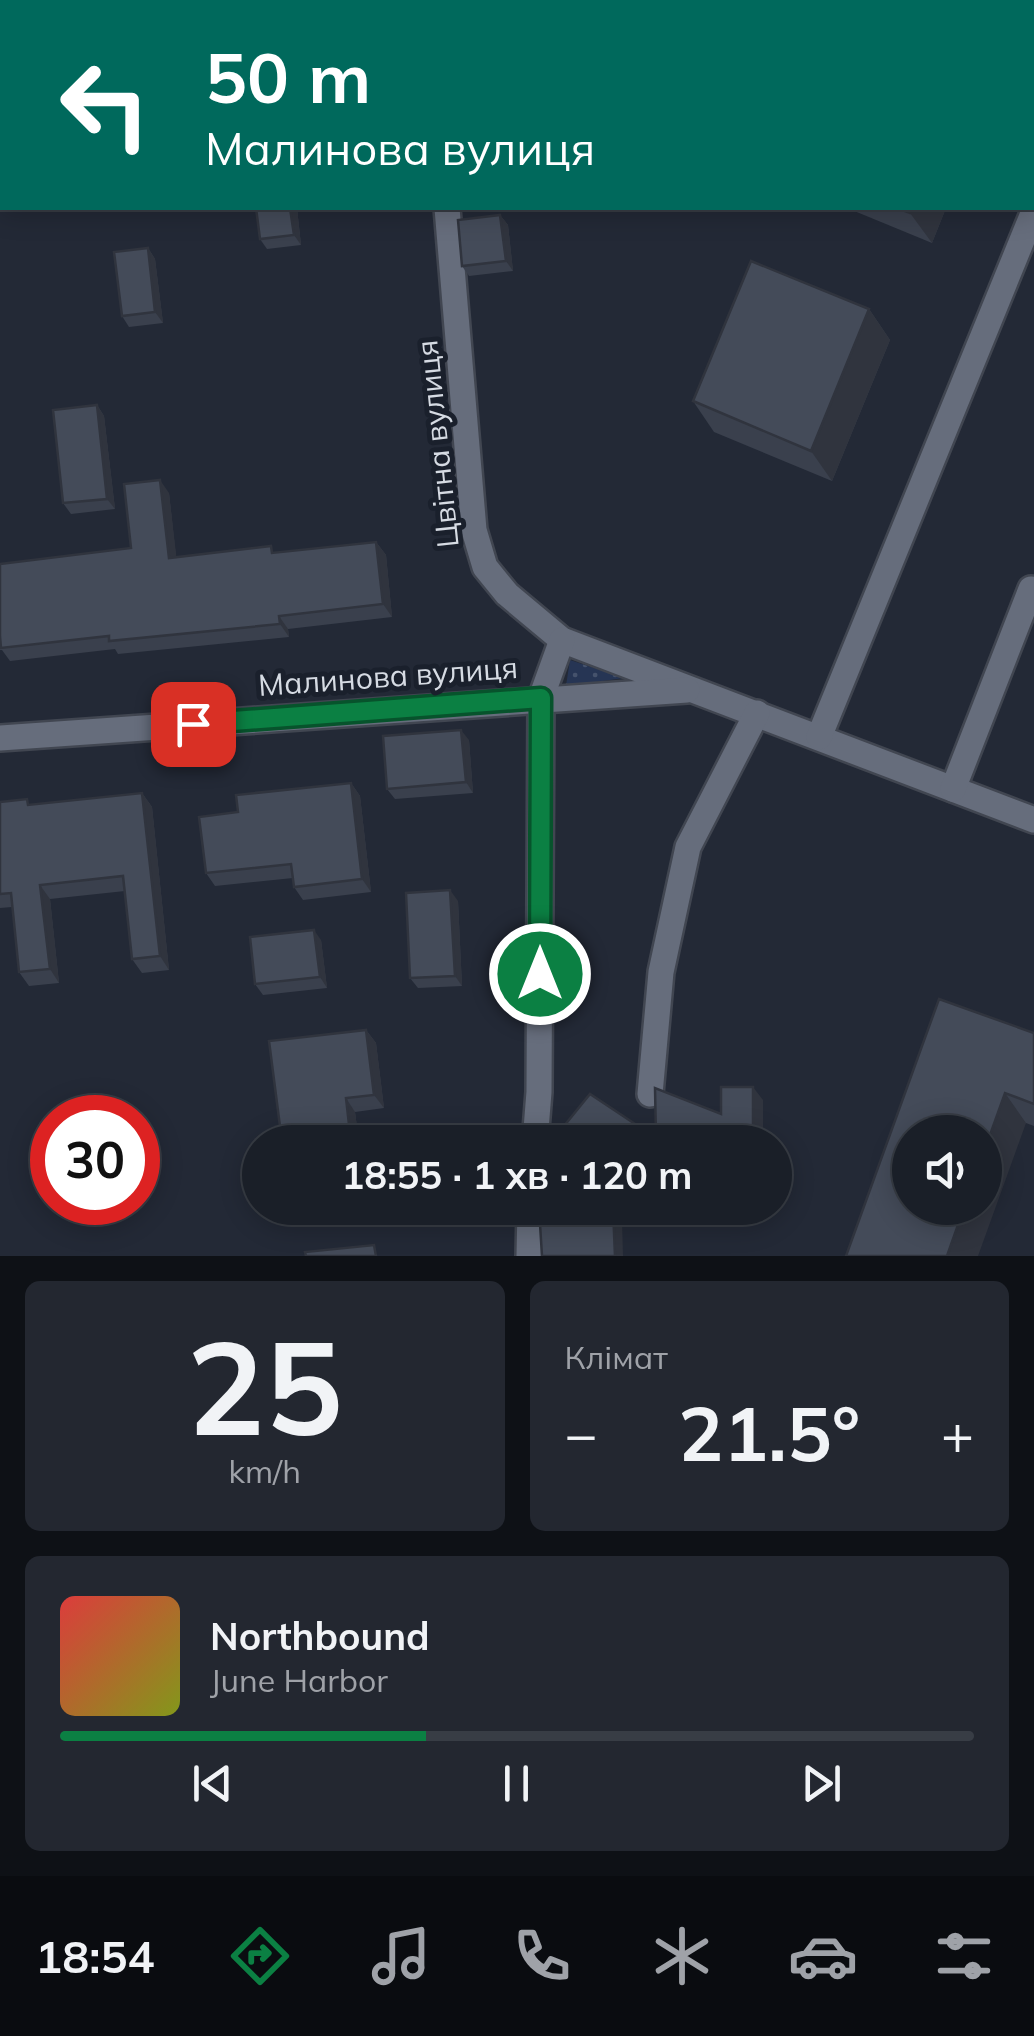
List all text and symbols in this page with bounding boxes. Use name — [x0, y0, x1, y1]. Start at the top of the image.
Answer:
text: 50 m — [205, 33, 371, 121]
icon: left — [40, 40, 170, 170]
text: Малинова вулиця — [205, 120, 595, 176]
street label: Цвітна вулиця — [407, 338, 467, 550]
street label: Малинова вулиця — [257, 648, 519, 704]
pin — [151, 682, 236, 767]
icon: arrive — [166, 697, 221, 752]
position arrow — [488, 922, 592, 1026]
speed limit sign: 30 — [30, 1095, 160, 1225]
map controls — [892, 1115, 1002, 1225]
button: sound — [892, 1115, 1002, 1225]
text: 18:55 · 1 хв · 120 m — [342, 1151, 692, 1199]
text: 25 — [187, 1304, 343, 1468]
text: Клімат — [565, 1337, 668, 1377]
text: 21.5° — [678, 1386, 860, 1480]
text: − — [565, 1399, 598, 1468]
text: + — [941, 1399, 974, 1468]
text: km/h — [229, 1451, 301, 1491]
text: Northbound — [210, 1612, 430, 1660]
text: June Harbor — [210, 1660, 388, 1700]
icon: previous — [185, 1756, 240, 1811]
icon: pause — [489, 1756, 544, 1811]
icon: next — [794, 1756, 849, 1811]
icon: directions — [225, 1921, 295, 1991]
icon: music — [366, 1921, 436, 1991]
icon: phone — [507, 1921, 577, 1991]
icon: climate — [647, 1921, 717, 1991]
icon: car — [788, 1921, 858, 1991]
icon: filters — [929, 1921, 999, 1991]
text: 18:54 — [35, 1928, 155, 1984]

